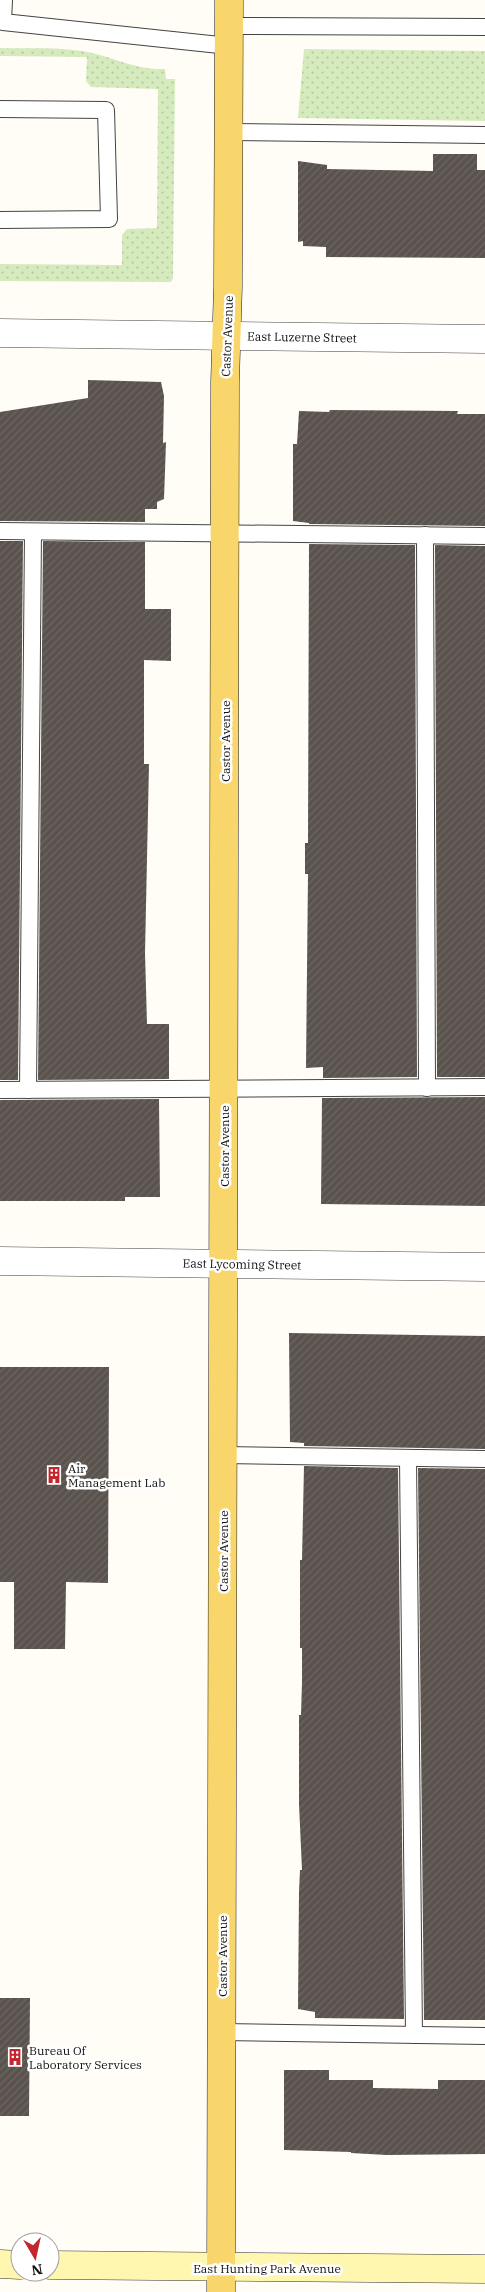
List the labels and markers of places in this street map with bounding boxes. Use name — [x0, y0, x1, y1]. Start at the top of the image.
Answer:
place label: Air Management Lab — [68, 1461, 165, 1490]
building icon: Air Management Lab — [44, 1465, 64, 1485]
place label: Bureau Of Laboratory Services — [29, 2043, 142, 2072]
building icon: Bureau Of Laboratory Services — [5, 2047, 25, 2067]

